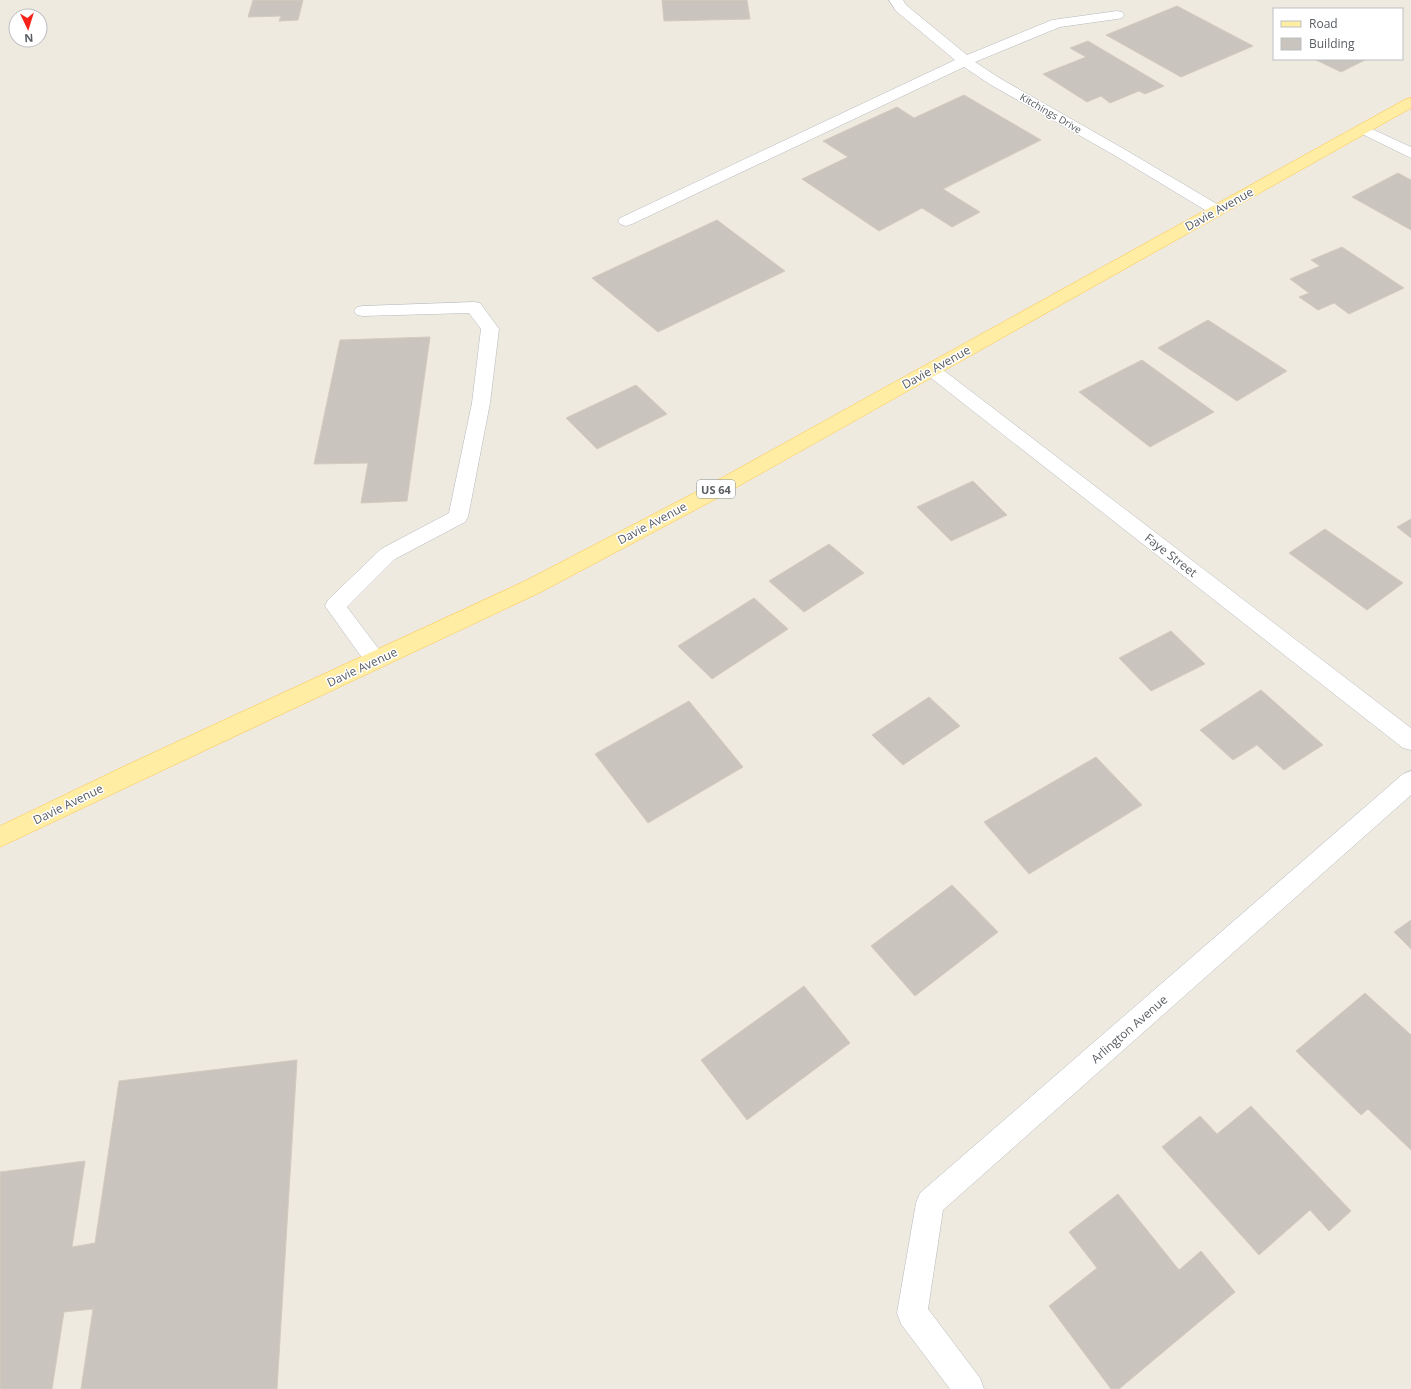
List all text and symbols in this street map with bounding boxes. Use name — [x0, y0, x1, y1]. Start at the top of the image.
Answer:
north arrow — [8, 8, 48, 48]
legend — [1273, 8, 1403, 60]
text: Road — [1309, 15, 1338, 32]
text: N — [24, 31, 34, 46]
text: Building — [1309, 35, 1355, 52]
street label: Kitchings Drive — [1018, 90, 1085, 137]
street label: Davie Avenue — [1182, 183, 1257, 235]
street label: Davie Avenue — [899, 341, 974, 393]
road number: US 64 — [697, 480, 735, 498]
street label: Davie Avenue — [614, 498, 690, 548]
street label: Faye Street — [1141, 529, 1201, 581]
street label: Davie Avenue — [324, 643, 400, 691]
street label: Davie Avenue — [30, 780, 106, 828]
street label: Arlington Avenue — [1087, 991, 1171, 1067]

